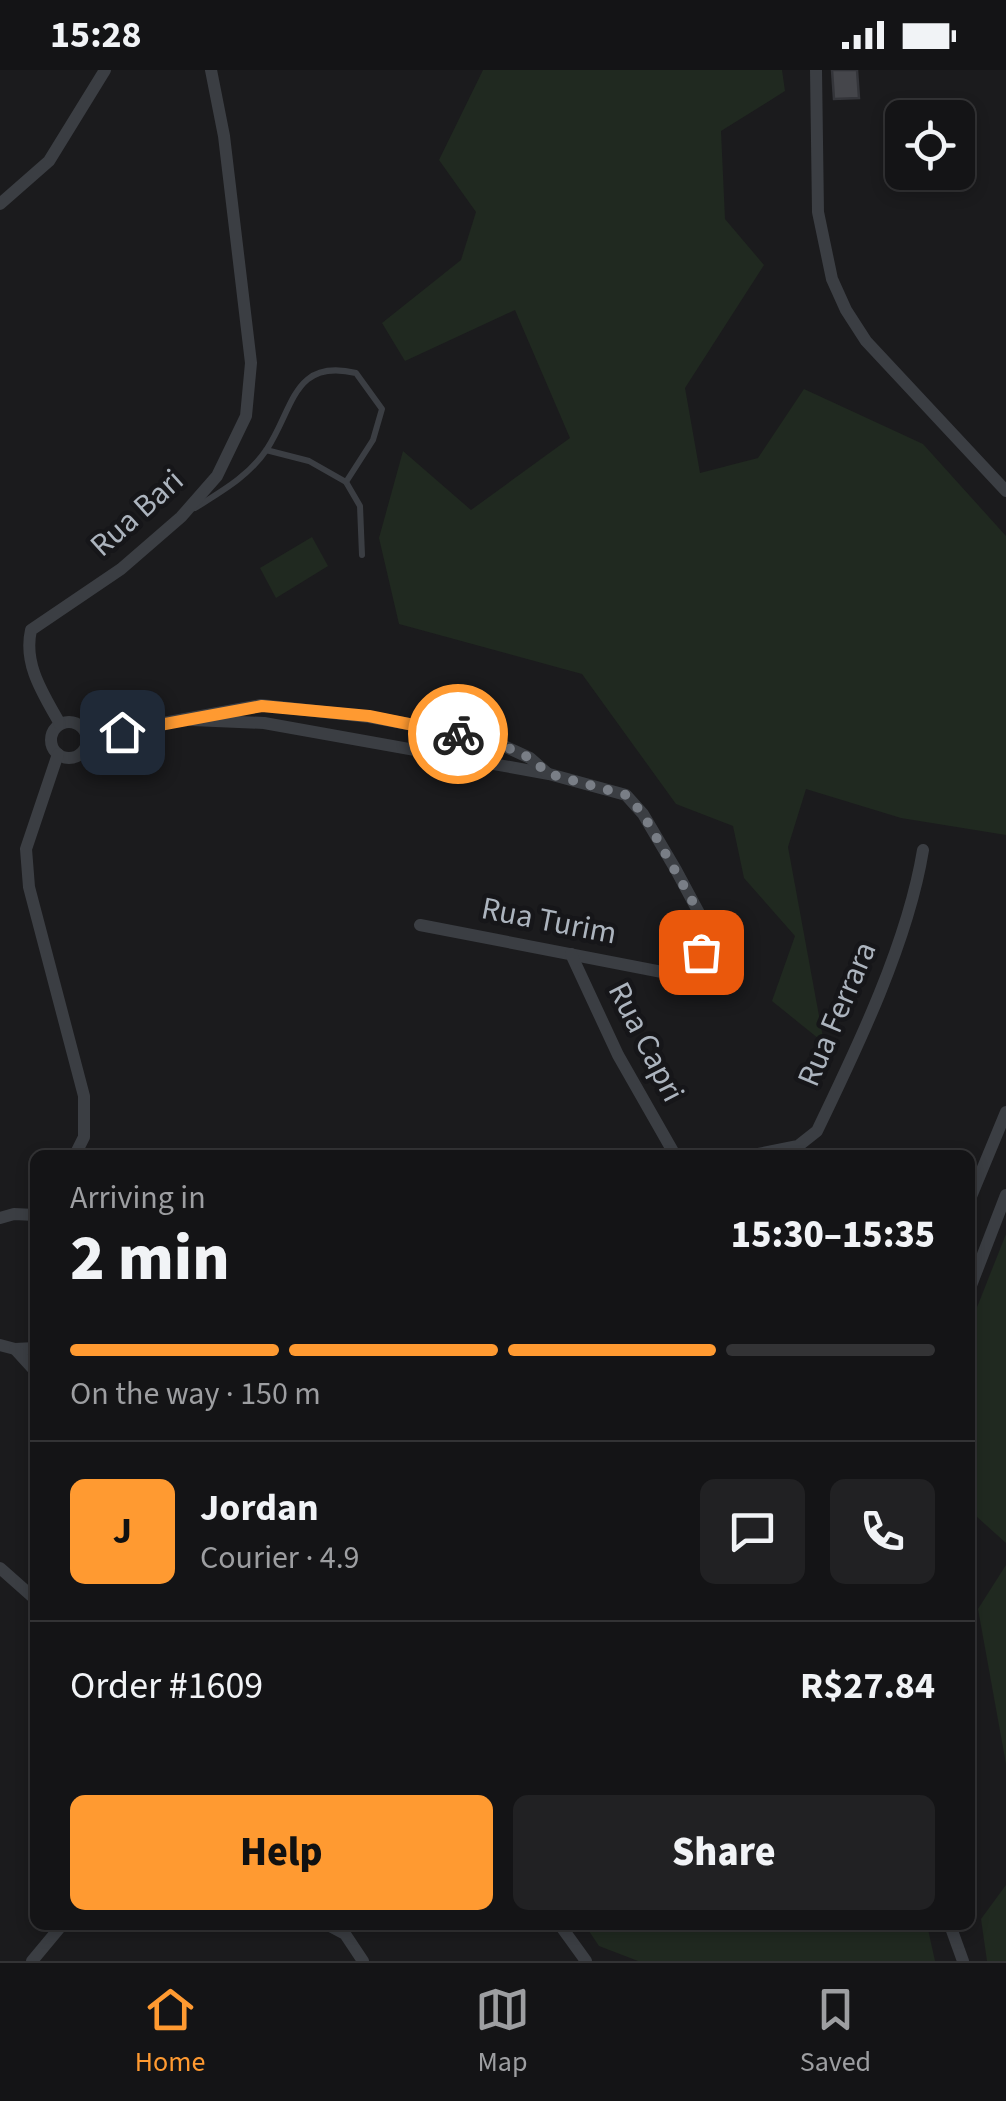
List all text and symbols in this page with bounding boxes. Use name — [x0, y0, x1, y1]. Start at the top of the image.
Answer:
text: 15:28 — [50, 8, 142, 62]
map controls — [885, 100, 975, 190]
button: locate — [885, 100, 975, 190]
street label: Rua Bari — [80, 458, 194, 568]
courier — [408, 684, 508, 784]
pin — [80, 690, 165, 775]
icon: home — [95, 705, 150, 760]
icon: bike — [431, 707, 486, 762]
street label: Rua Turim — [478, 885, 620, 957]
pin — [659, 910, 744, 995]
icon: bag — [674, 925, 729, 980]
street label: Rua Ferrara — [786, 934, 888, 1094]
street label: Rua Capri — [596, 974, 696, 1110]
text: Arriving in — [70, 1175, 206, 1221]
text: 15:30–15:35 — [731, 1208, 935, 1262]
text: 2 min — [70, 1212, 230, 1305]
text: On the way · 150 m — [70, 1371, 321, 1417]
button: chat — [700, 1479, 805, 1584]
button: phone — [830, 1479, 935, 1584]
text: Jordan — [200, 1481, 319, 1535]
text: J — [113, 1504, 132, 1558]
text: Courier · 4.9 — [200, 1535, 360, 1581]
text: Order #1609 — [70, 1659, 263, 1713]
text: R$27.84 — [800, 1659, 935, 1713]
button: Help — [70, 1795, 493, 1910]
button: Share — [513, 1795, 935, 1910]
tab: Home — [135, 1982, 205, 2082]
tab: Map — [475, 1982, 530, 2082]
tab: Saved — [800, 1982, 871, 2082]

